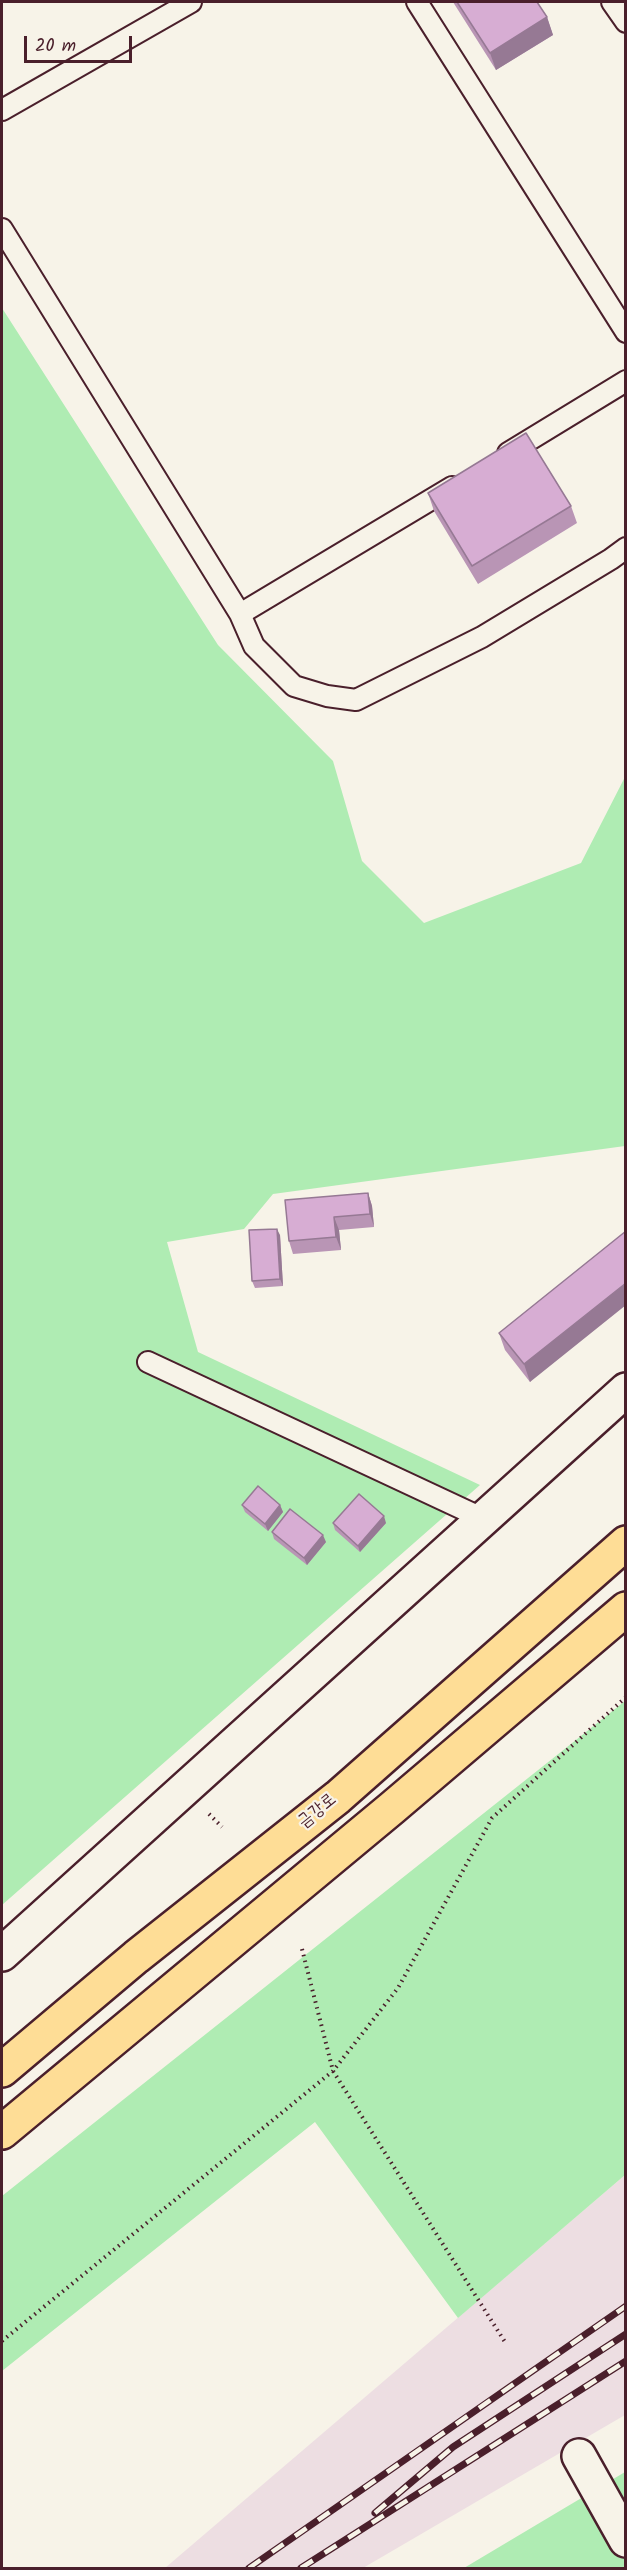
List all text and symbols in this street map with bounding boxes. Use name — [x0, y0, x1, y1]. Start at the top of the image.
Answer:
scale bar — [27, 24, 135, 62]
text: 20 m — [35, 32, 76, 61]
street label: 금강로 — [294, 1790, 342, 1834]

